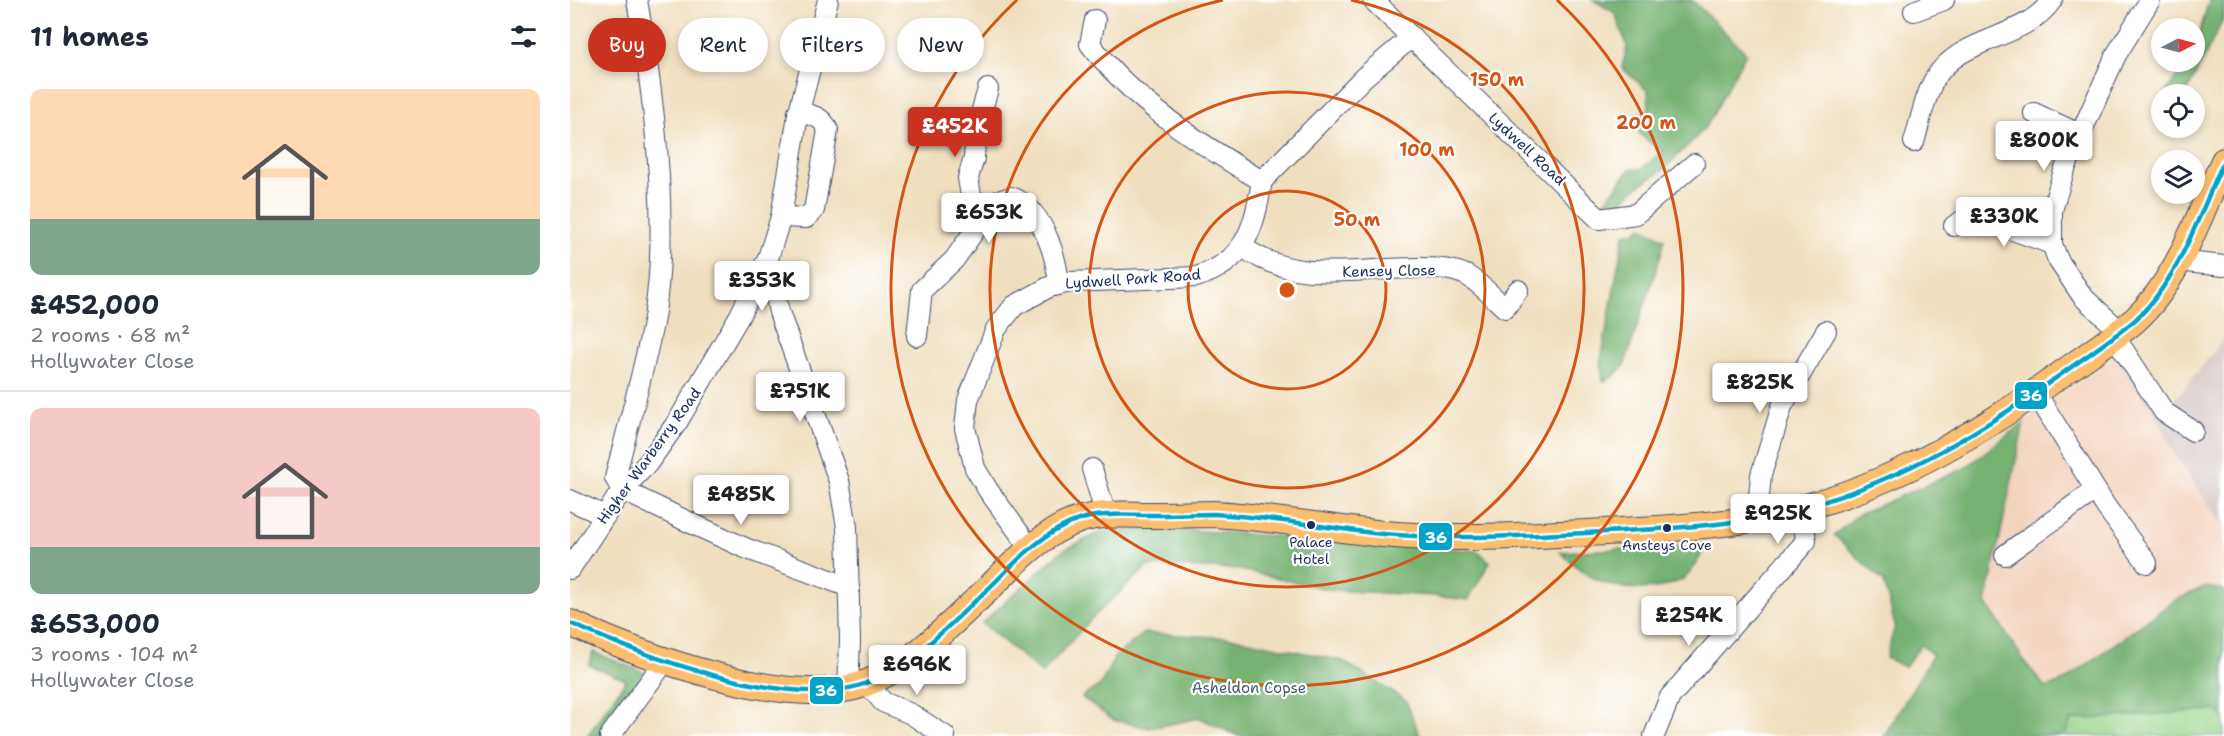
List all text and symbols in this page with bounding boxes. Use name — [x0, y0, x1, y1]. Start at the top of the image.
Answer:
chip: Buy — [588, 18, 666, 72]
chip: Rent — [678, 18, 768, 72]
chip: Filters — [780, 18, 885, 72]
chip: New — [897, 18, 984, 72]
north arrow — [2151, 18, 2205, 72]
map controls — [2151, 18, 2205, 204]
text: 11 homes — [30, 19, 149, 54]
icon: filters — [507, 20, 540, 53]
text: 150 m — [1470, 68, 1525, 92]
button: locate — [2151, 84, 2205, 138]
pin: £452K — [913, 107, 997, 158]
street label: Lydwell Road — [1484, 108, 1570, 190]
text: 200 m — [1616, 111, 1677, 135]
text: £452K — [922, 113, 988, 139]
pin: £800K — [2002, 121, 2086, 172]
text: £800K — [2009, 127, 2079, 153]
icon: home — [231, 128, 339, 236]
text: 100 m — [1399, 138, 1455, 162]
button: layers — [2151, 150, 2205, 204]
pin: £653K — [947, 193, 1031, 244]
pin: £330K — [1962, 197, 2046, 248]
text: £653K — [955, 199, 1023, 225]
text: £330K — [1970, 203, 2038, 229]
text: 50 m — [1334, 208, 1381, 232]
street label: Kensey Close — [1342, 260, 1436, 282]
pin: £353K — [720, 261, 804, 312]
street label: Lydwell Park Road — [1065, 264, 1202, 294]
text: £353K — [728, 267, 796, 293]
centre of rings — [1277, 280, 1297, 300]
text: £452,000 — [30, 287, 159, 322]
text: 2 rooms · 68 m² — [30, 322, 190, 348]
text: Hollywater Close — [30, 348, 195, 374]
pin: £825K — [1718, 363, 1802, 414]
text: £825K — [1726, 369, 1794, 395]
pin: £751K — [758, 372, 842, 423]
text: £751K — [770, 378, 830, 404]
line badge: 36 — [2014, 381, 2048, 410]
street label: Higher Warberry Road — [592, 383, 706, 529]
text: 36 — [2020, 385, 2042, 406]
icon: home — [231, 447, 339, 555]
pin: £485K — [699, 475, 783, 526]
text: £485K — [707, 481, 775, 507]
pin: £925K — [1736, 494, 1820, 545]
text: £925K — [1744, 500, 1812, 526]
marker: Palace Hotel — [1305, 519, 1317, 531]
line badge: 36 — [1418, 522, 1453, 551]
marker: Ansteys Cove — [1661, 522, 1673, 534]
text: 36 — [1425, 527, 1447, 548]
place label: Palace Hotel — [1289, 533, 1333, 568]
place label: Ansteys Cove — [1622, 536, 1712, 554]
pin: £254K — [1647, 596, 1731, 647]
text: £254K — [1655, 602, 1723, 628]
text: £653,000 — [30, 606, 160, 641]
text: 3 rooms · 104 m² — [30, 641, 198, 667]
pin: £696K — [875, 645, 959, 696]
text: £696K — [883, 651, 951, 677]
text: Hollywater Close — [30, 667, 195, 693]
line badge: 36 — [809, 676, 844, 705]
park label: Asheldon Copse — [1192, 678, 1306, 698]
text: 36 — [815, 680, 837, 701]

